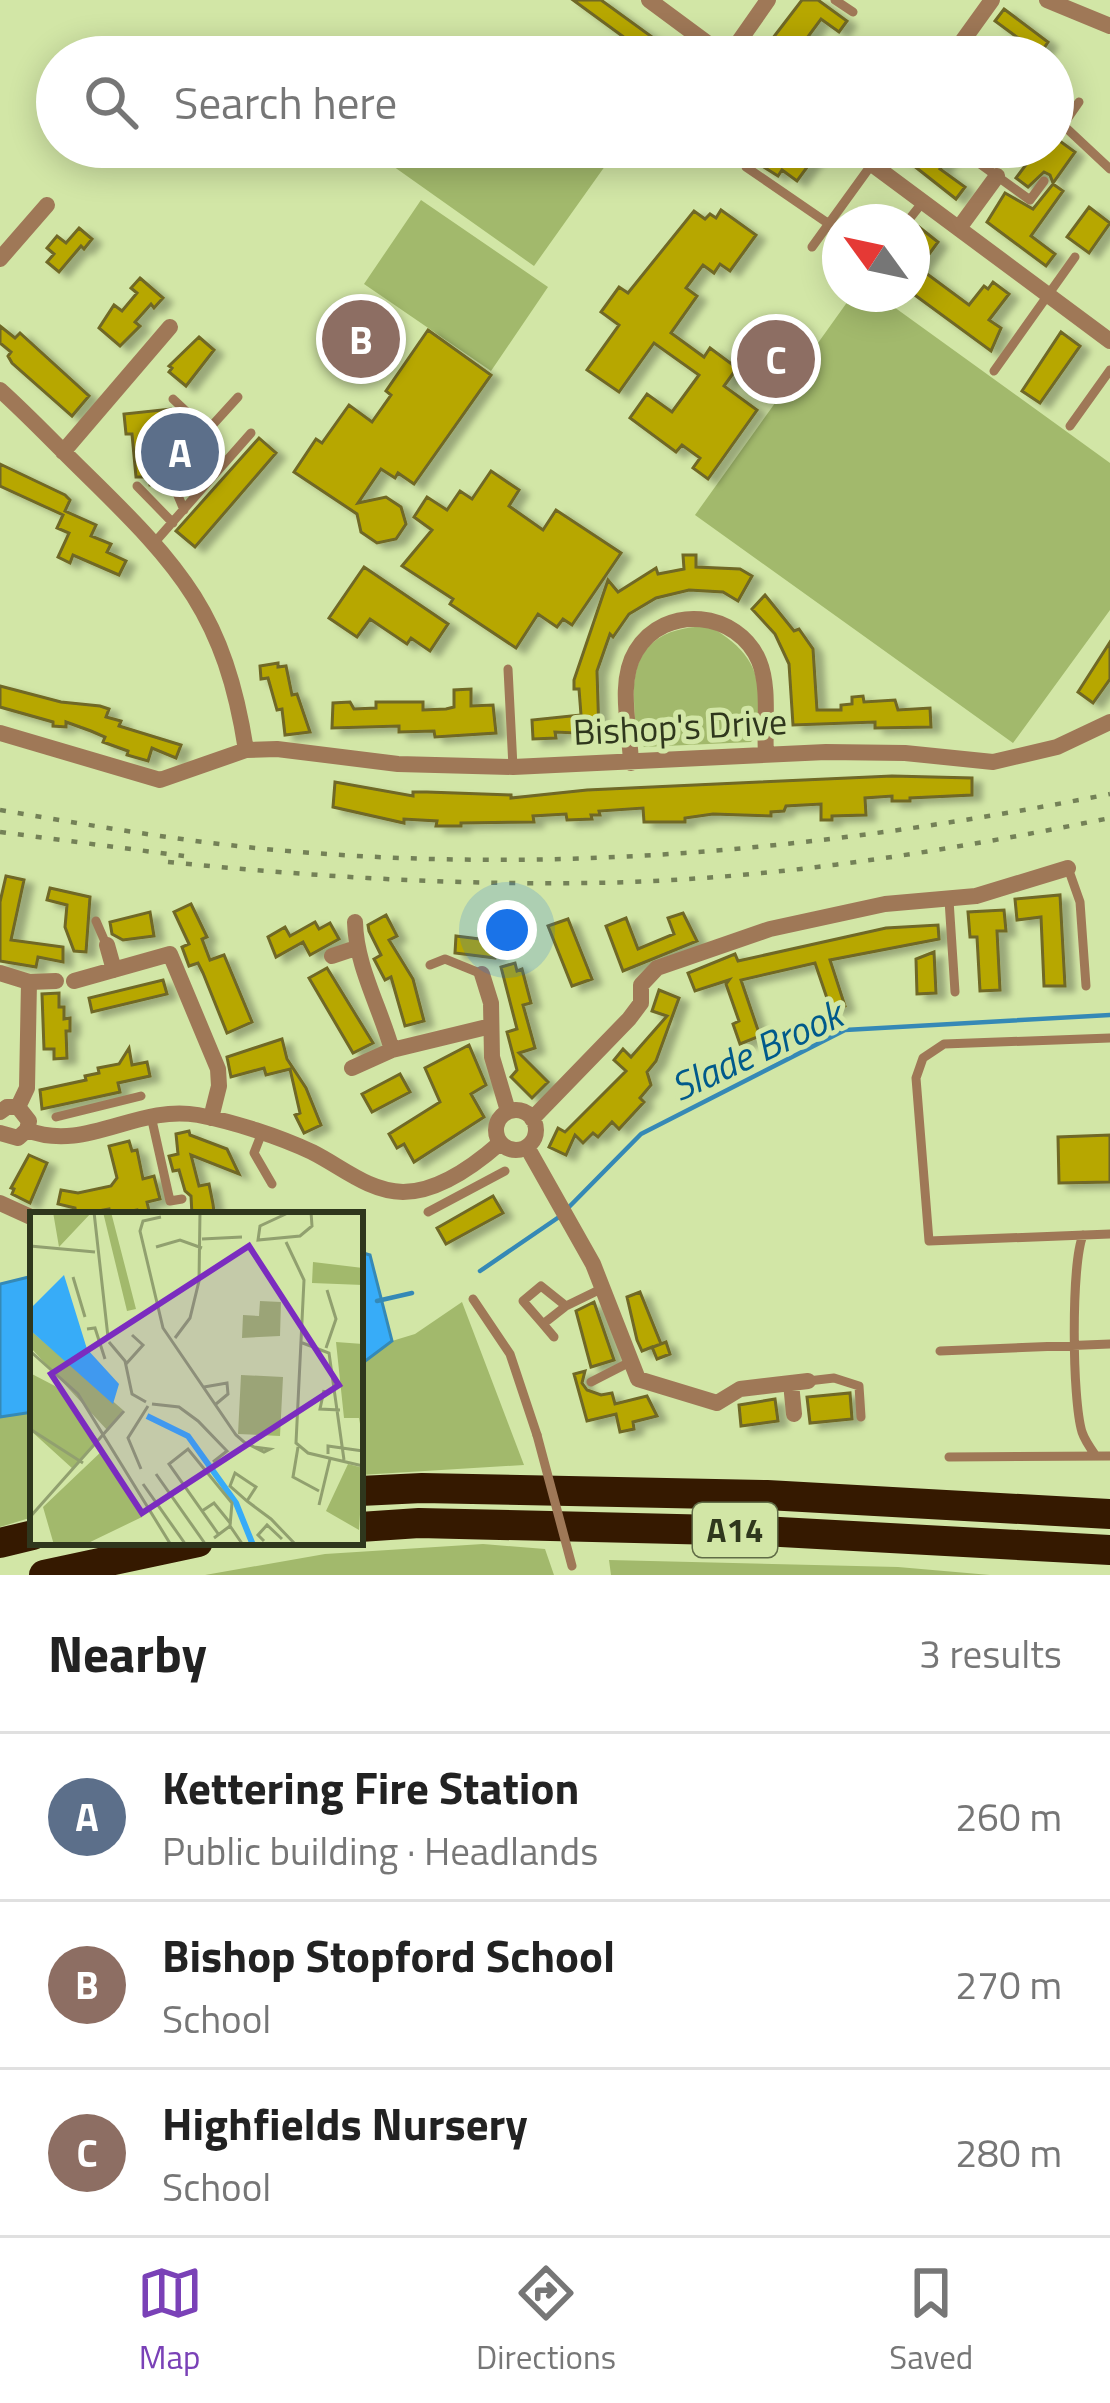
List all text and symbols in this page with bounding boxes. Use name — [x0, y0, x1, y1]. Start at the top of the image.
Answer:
search box — [36, 36, 1074, 168]
text: Search here — [174, 68, 397, 136]
icon: search — [78, 69, 144, 135]
north arrow — [822, 204, 930, 312]
pin: B — [322, 294, 400, 384]
pin: C — [737, 314, 815, 404]
pin: A — [141, 407, 219, 497]
street label: Bishop's Drive — [572, 693, 788, 759]
your location — [477, 900, 537, 960]
water label: Slade Brook — [660, 982, 856, 1116]
inset map — [30, 1212, 363, 1545]
road number: A14 — [693, 1503, 777, 1557]
text: Nearby — [48, 1614, 207, 1692]
text: 3 results — [919, 1624, 1062, 1683]
text: Kettering Fire Station — [162, 1753, 579, 1821]
text: A — [75, 1787, 99, 1846]
text: 260 m — [955, 1787, 1062, 1846]
text: Public building · Headlands — [162, 1821, 598, 1880]
text: Bishop Stopford School — [162, 1921, 615, 1989]
text: B — [75, 1955, 99, 2014]
text: 270 m — [955, 1955, 1062, 2014]
text: School — [162, 1989, 271, 2048]
text: Highfields Nursery — [162, 2089, 528, 2157]
text: C — [76, 2123, 98, 2182]
text: 280 m — [955, 2123, 1062, 2182]
text: School — [162, 2157, 271, 2216]
tab: Map — [137, 2260, 203, 2382]
tab: Directions — [476, 2260, 616, 2382]
tab: Saved — [889, 2260, 973, 2382]

